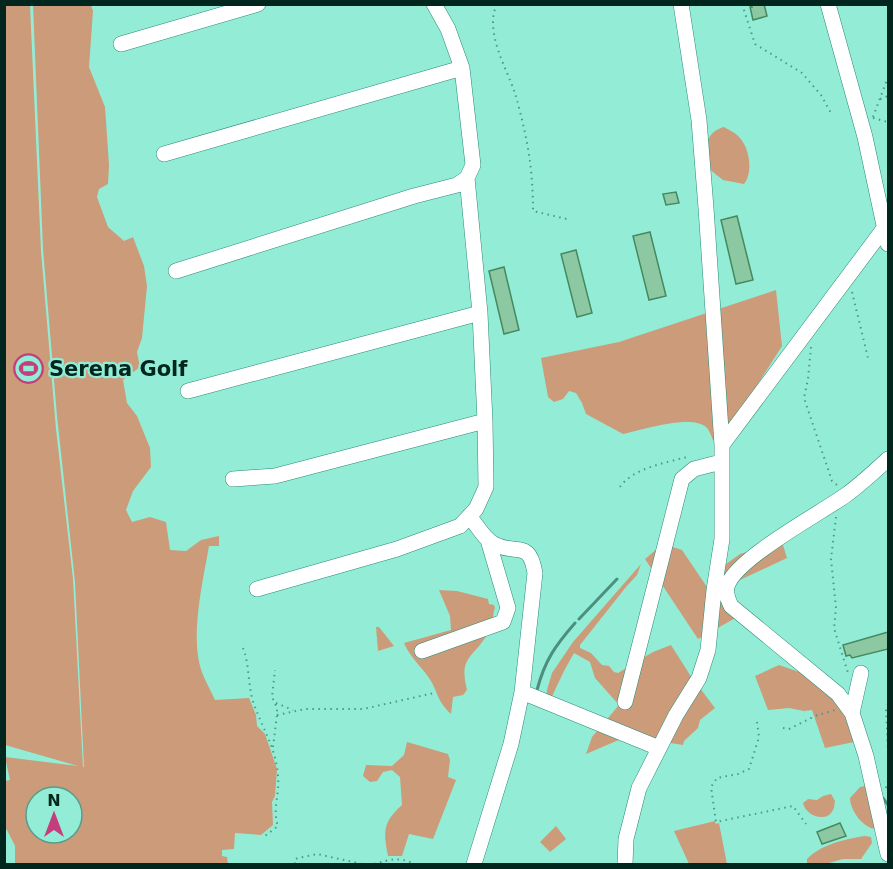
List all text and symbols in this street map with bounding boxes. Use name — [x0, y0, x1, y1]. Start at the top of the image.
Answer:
sports icon: Serena Golf — [12, 353, 44, 385]
place label: Serena Golf — [49, 357, 188, 381]
north arrow — [24, 785, 84, 845]
text: N — [47, 791, 61, 810]

